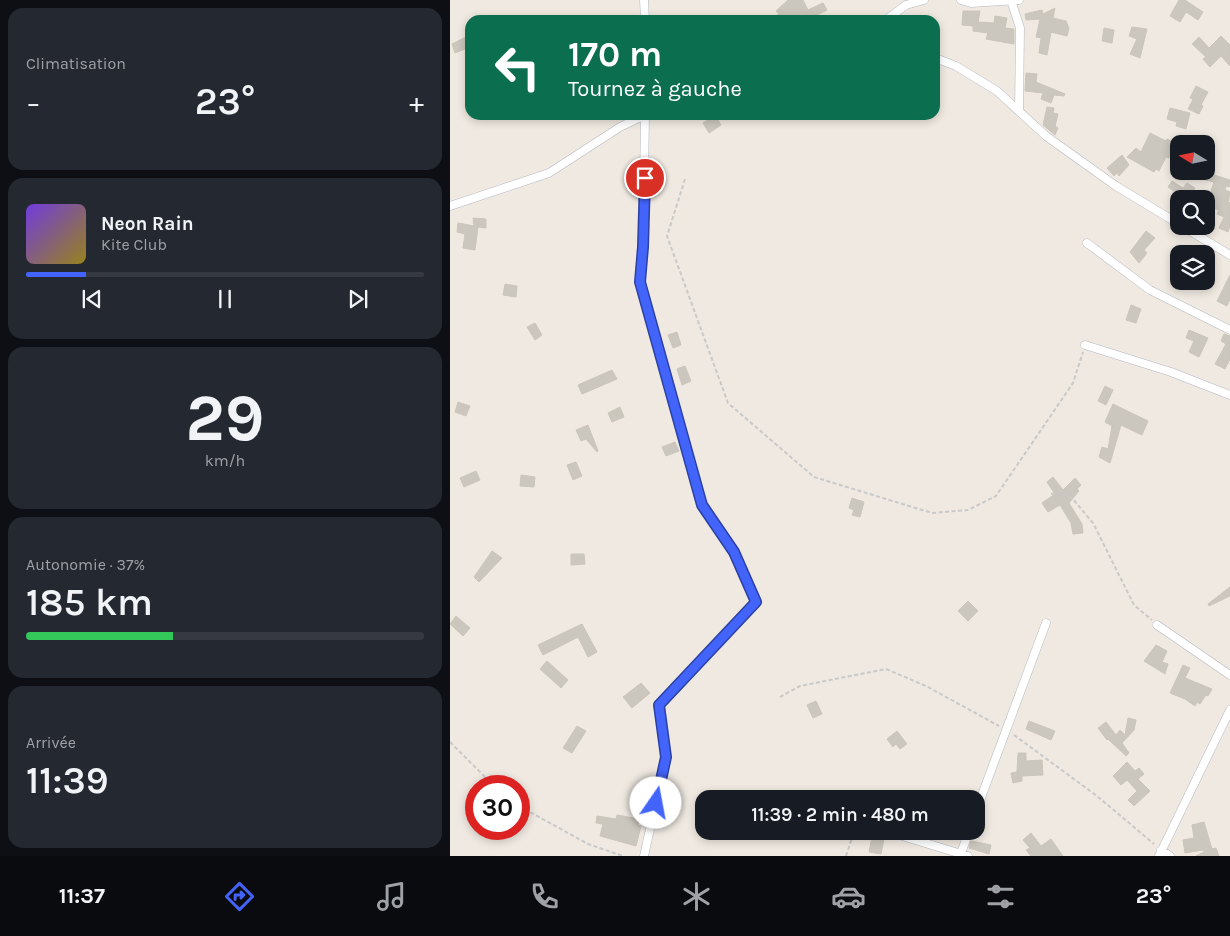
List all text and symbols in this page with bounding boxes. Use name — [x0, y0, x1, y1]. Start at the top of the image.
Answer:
text: 170 m — [568, 34, 662, 75]
icon: left — [485, 35, 550, 100]
text: Climatisation — [26, 54, 126, 73]
text: Tournez à gauche — [568, 76, 742, 102]
text: 23° — [195, 79, 255, 124]
text: − — [26, 86, 41, 119]
text: + — [409, 86, 424, 119]
north arrow — [1170, 135, 1215, 180]
map controls — [1170, 135, 1215, 290]
pin — [624, 157, 666, 199]
icon: arrive — [631, 164, 659, 192]
button: search — [1170, 190, 1215, 235]
text: Neon Rain — [101, 213, 194, 235]
text: Kite Club — [101, 235, 167, 254]
button: layers — [1170, 245, 1215, 290]
icon: previous — [78, 285, 106, 313]
icon: pause — [211, 285, 239, 313]
icon: next — [344, 285, 372, 313]
text: 29 — [186, 380, 264, 456]
text: km/h — [205, 451, 245, 470]
text: Autonomie · 37% — [26, 555, 145, 574]
text: 185 km — [26, 580, 153, 625]
text: Arrivée — [26, 733, 76, 752]
text: 11:39 — [26, 758, 109, 803]
speed limit sign: 30 — [465, 775, 530, 840]
position arrow — [629, 776, 681, 828]
text: 11:39 · 2 min · 480 m — [751, 804, 929, 826]
icon: directions — [222, 879, 257, 914]
icon: music — [374, 879, 409, 914]
icon: phone — [527, 879, 562, 914]
icon: climate — [679, 879, 714, 914]
icon: car — [831, 879, 866, 914]
icon: filters — [983, 879, 1018, 914]
text: 11:37 — [59, 883, 105, 909]
text: 23° — [1136, 883, 1171, 909]

